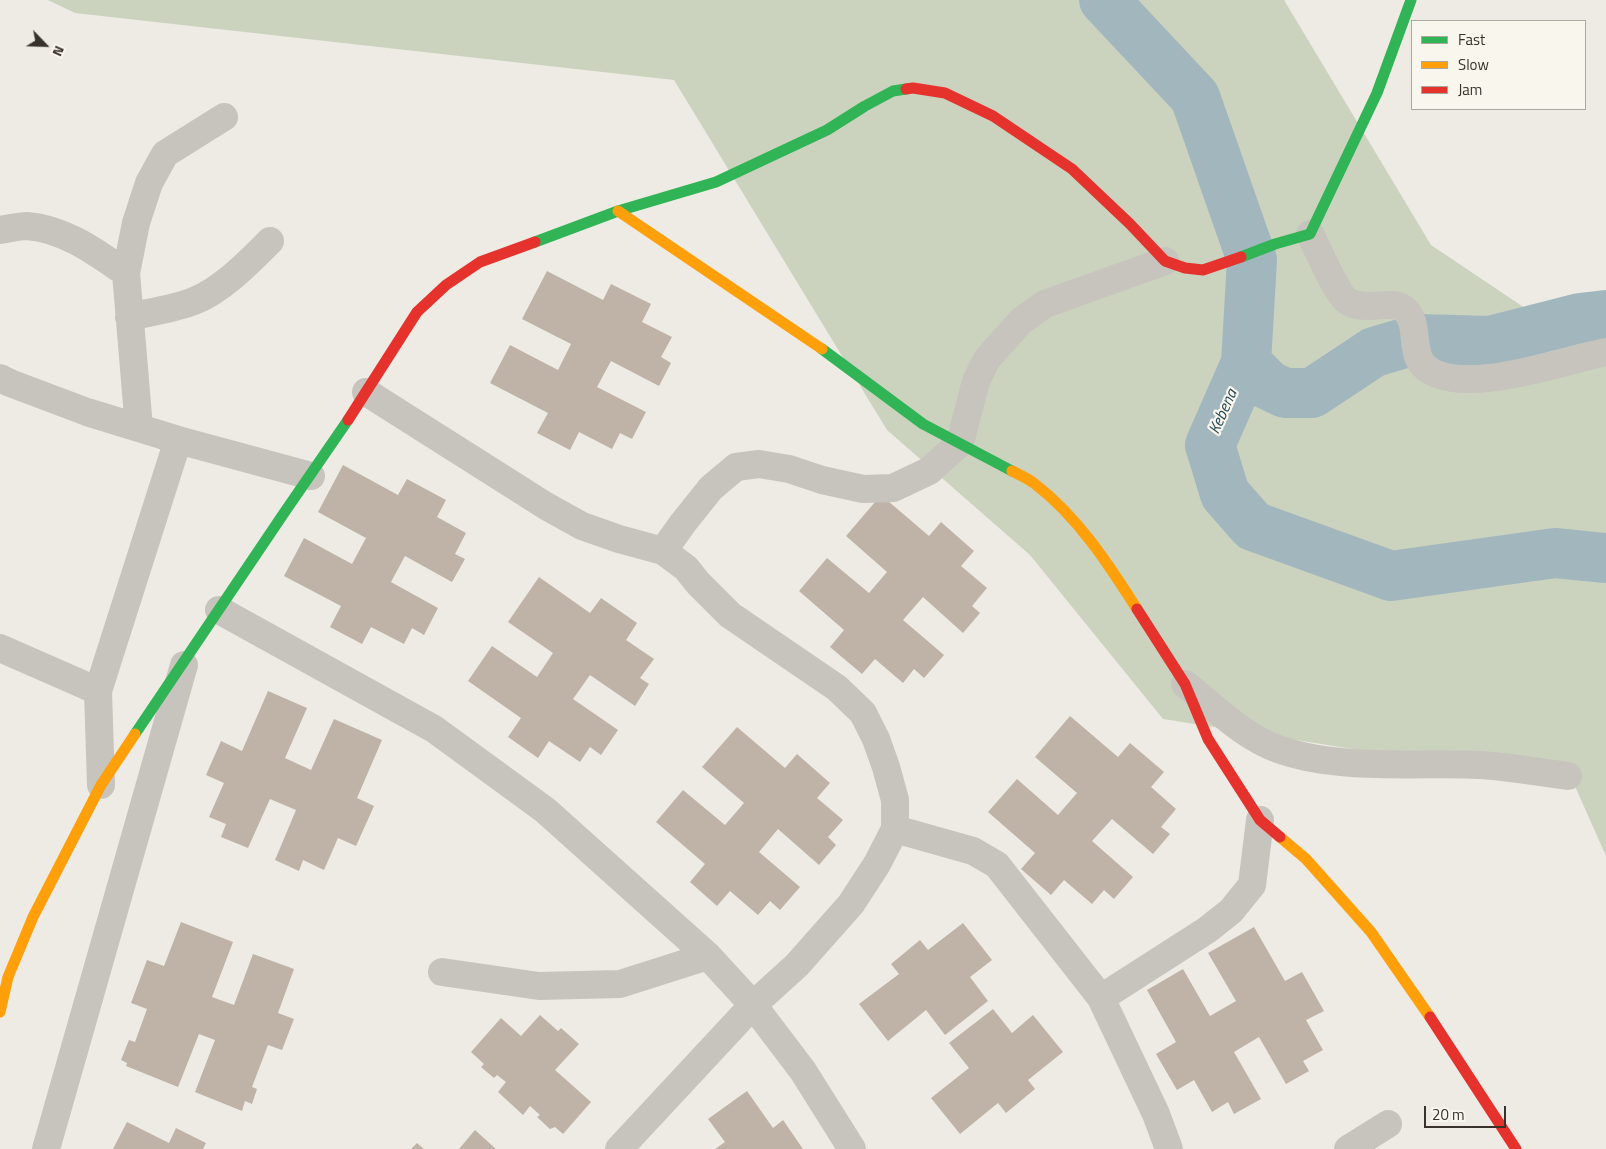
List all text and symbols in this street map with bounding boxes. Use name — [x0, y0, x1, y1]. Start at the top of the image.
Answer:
north arrow — [20, 20, 70, 70]
legend — [1411, 20, 1586, 110]
text: Fast — [1458, 28, 1485, 51]
text: N — [48, 43, 71, 60]
text: Slow — [1458, 53, 1489, 76]
text: Jam — [1458, 78, 1482, 101]
water label: Kebena — [1206, 387, 1242, 437]
scale bar — [1426, 1096, 1508, 1128]
text: 20 m — [1432, 1103, 1465, 1126]

